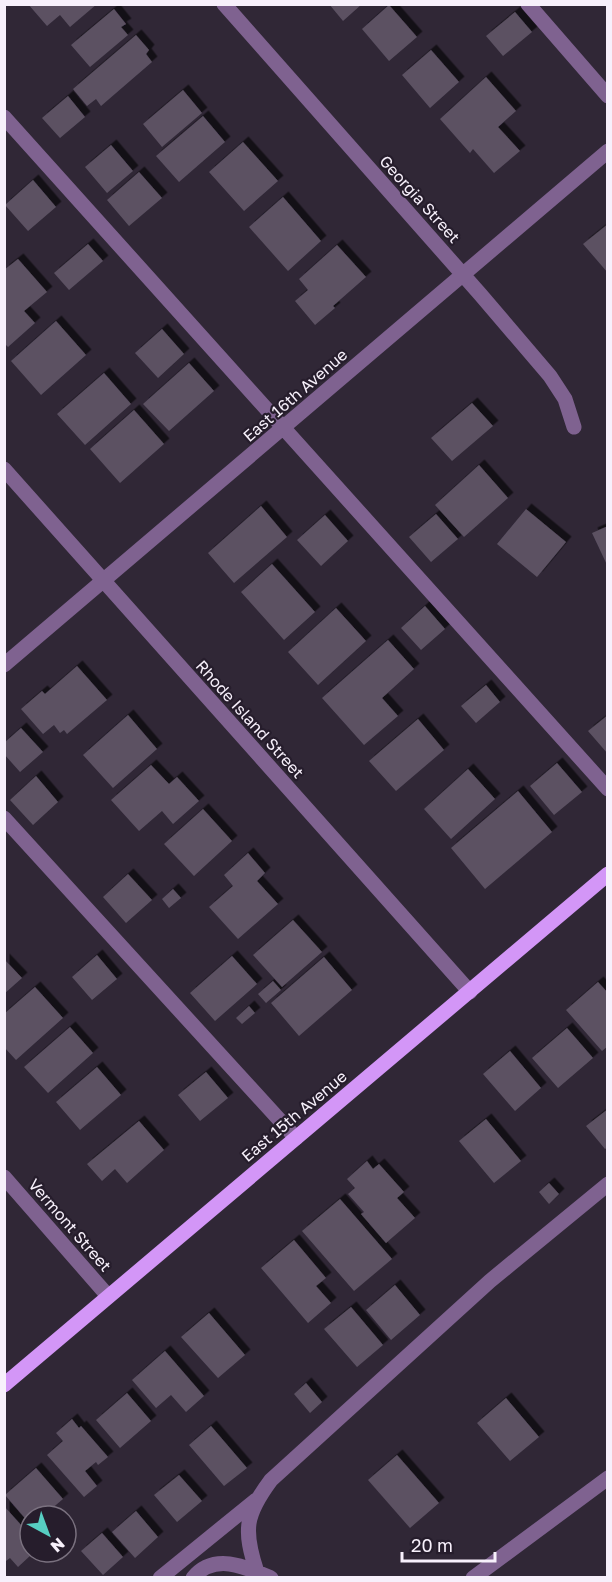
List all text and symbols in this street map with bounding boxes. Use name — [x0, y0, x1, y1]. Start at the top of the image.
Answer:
street label: Georgia Street — [376, 151, 464, 247]
street label: East 16th Avenue — [239, 344, 351, 446]
street label: Rhode Island Street — [192, 656, 308, 782]
street label: East 15th Avenue — [237, 1066, 351, 1166]
street label: Vermont Street — [24, 1174, 116, 1276]
north arrow — [18, 1504, 78, 1564]
scale bar — [402, 1525, 495, 1563]
text: N — [47, 1534, 69, 1557]
text: 20 m — [411, 1534, 453, 1556]

